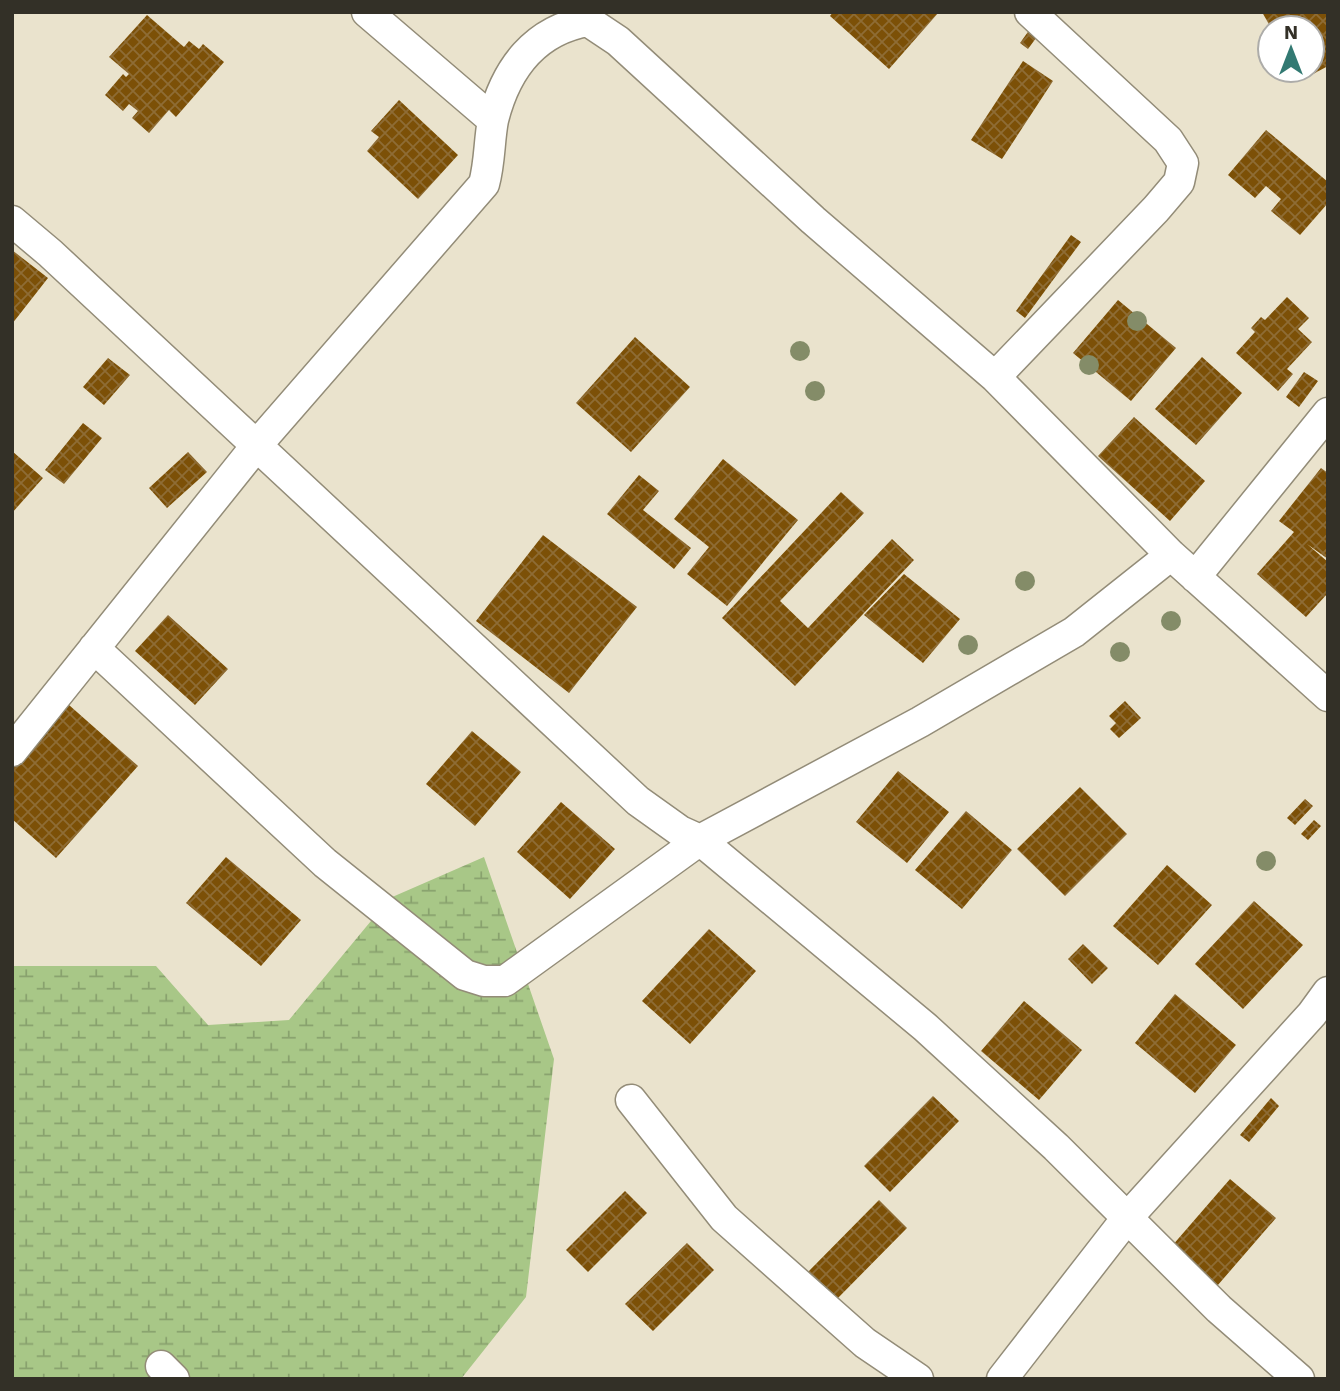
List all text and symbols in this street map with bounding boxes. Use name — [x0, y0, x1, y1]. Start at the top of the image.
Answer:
north arrow — [1256, 14, 1326, 84]
text: N — [1284, 21, 1298, 44]

